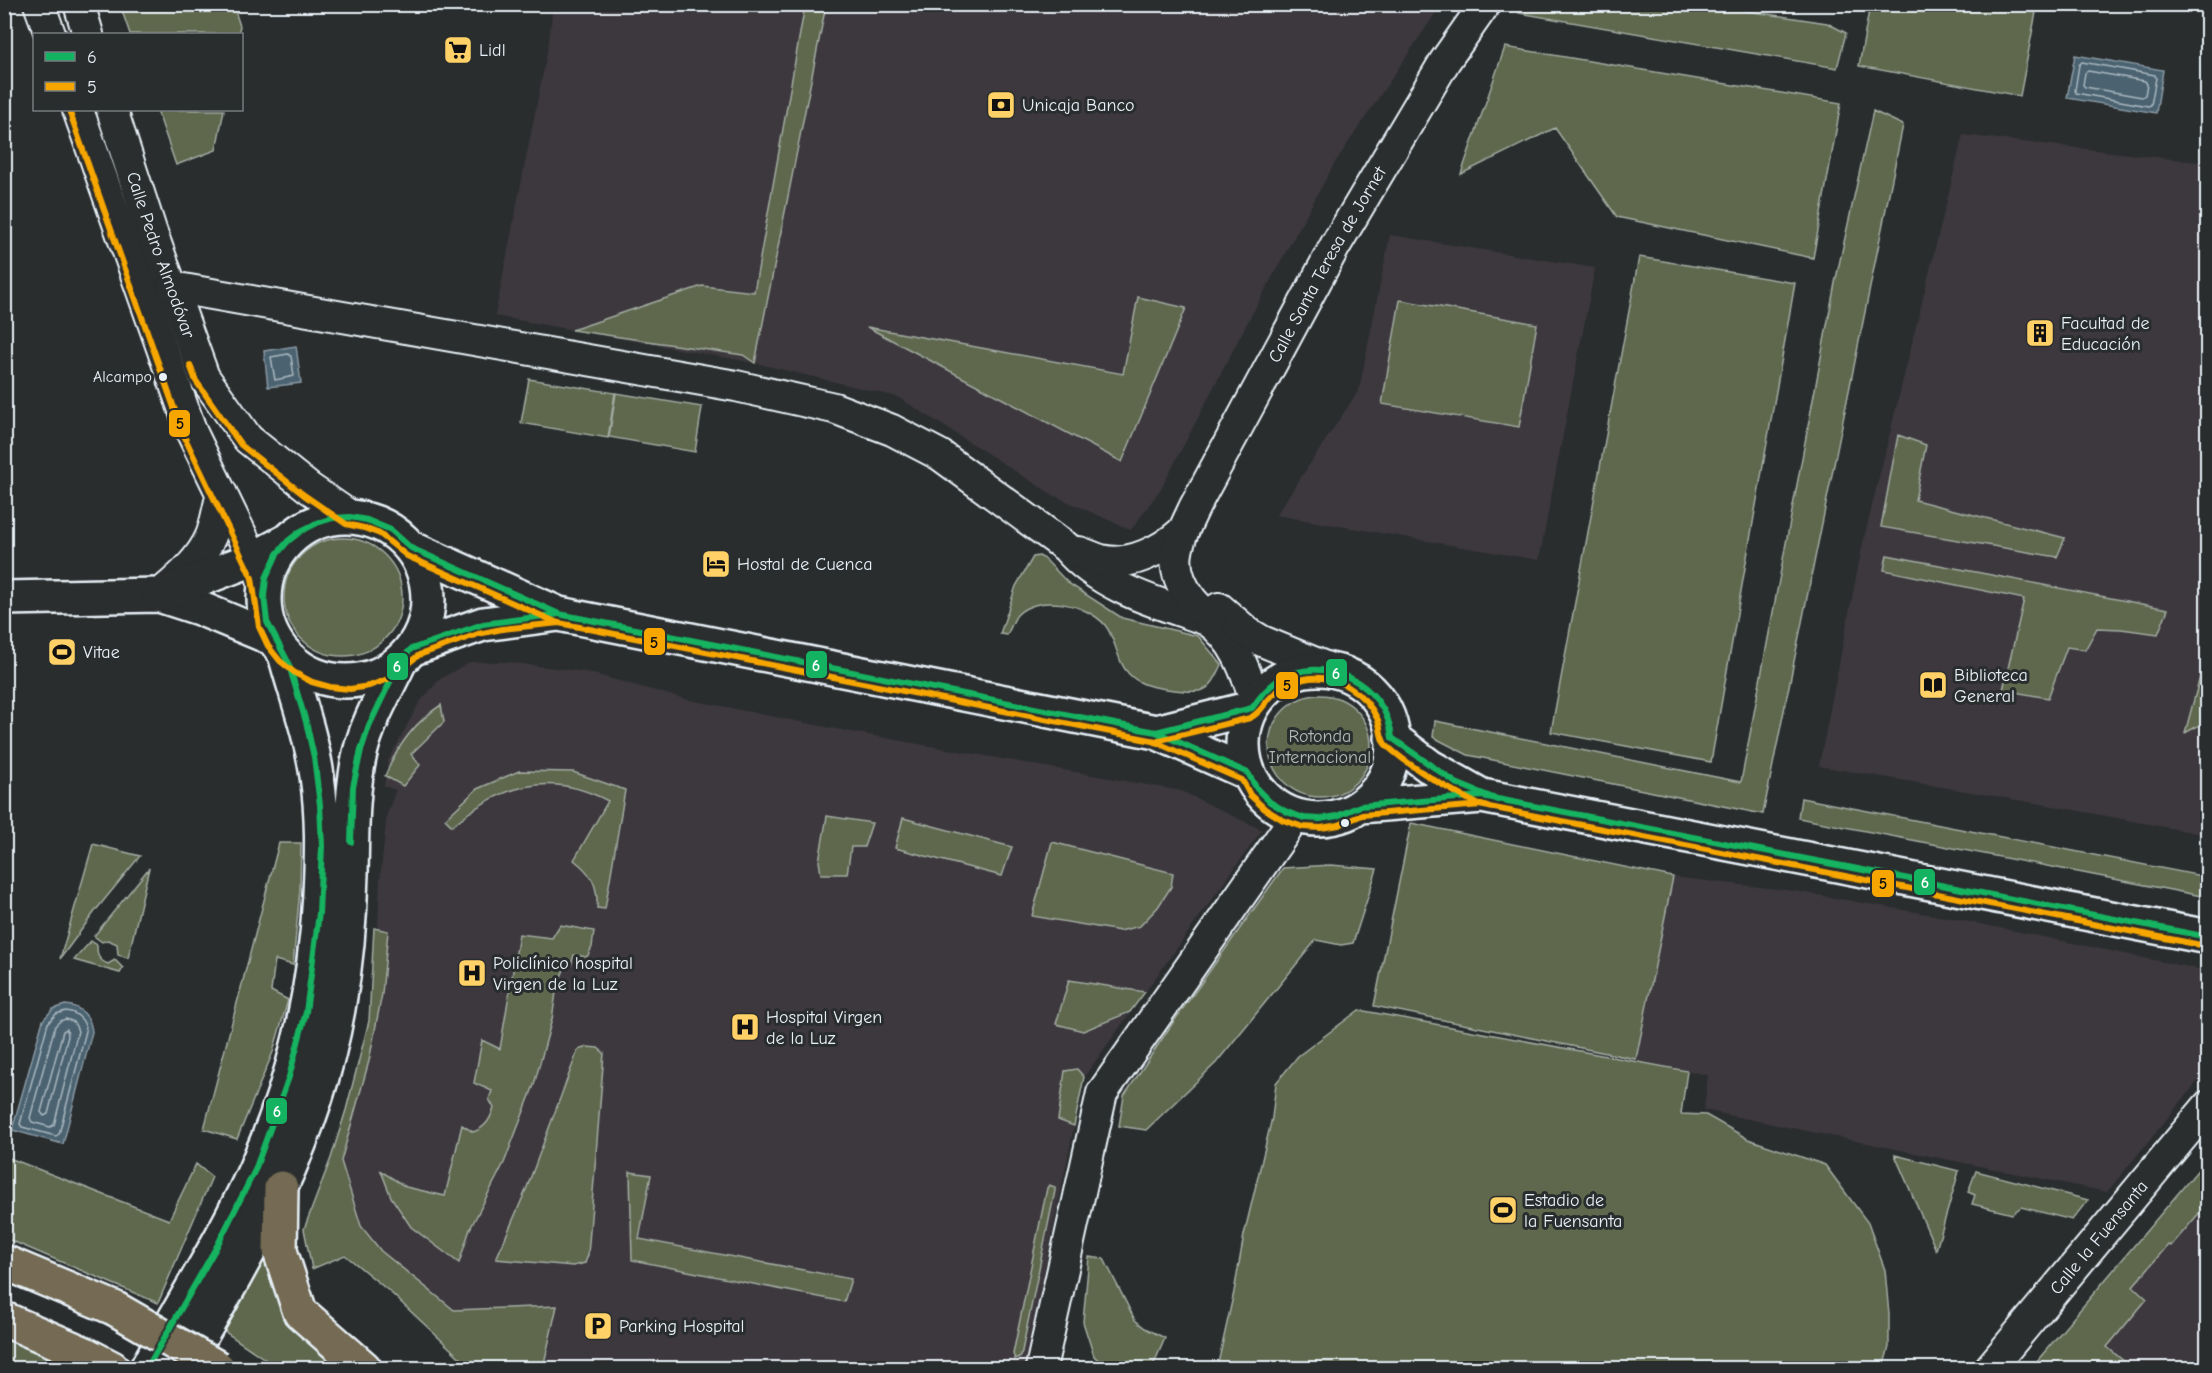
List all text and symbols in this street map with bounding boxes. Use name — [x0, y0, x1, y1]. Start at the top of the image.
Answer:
legend — [33, 33, 243, 111]
supermarket icon: Lidl — [442, 34, 474, 66]
place label: Lidl — [479, 40, 506, 61]
text: 6 — [87, 47, 97, 68]
text: 5 — [87, 77, 97, 98]
bank icon: Unicaja Banco — [985, 89, 1017, 121]
place label: Unicaja Banco — [1022, 95, 1135, 116]
street label: Calle Santa Teresa de Jornet — [1264, 162, 1391, 366]
street label: Calle Pedro Almodóvar — [122, 169, 200, 342]
place label: Facultad de Educación — [2061, 313, 2150, 355]
building icon: Facultad de Educación — [2024, 317, 2056, 349]
place label: Alcampo — [93, 368, 152, 386]
marker: Alcampo — [157, 371, 169, 383]
line badge: 5 — [168, 409, 191, 438]
text: 5 — [176, 415, 184, 433]
hotel icon: Hostal de Cuenca — [700, 548, 732, 580]
place label: Hostal de Cuenca — [737, 554, 873, 575]
line badge: 5 — [643, 627, 666, 656]
text: 5 — [650, 634, 658, 652]
sports icon: Vitae — [46, 636, 78, 668]
place label: Vitae — [83, 642, 120, 663]
line badge: 6 — [805, 650, 828, 679]
line badge: 6 — [386, 652, 409, 681]
text: 6 — [812, 657, 820, 675]
text: 6 — [393, 658, 401, 676]
line badge: 6 — [1325, 658, 1348, 687]
text: 6 — [1332, 665, 1340, 683]
place label: Biblioteca General — [1954, 665, 2028, 707]
library icon: Biblioteca General — [1917, 669, 1949, 701]
line badge: 5 — [1275, 671, 1299, 700]
text: 5 — [1283, 677, 1291, 695]
park label: Rotonda Internacional — [1269, 726, 1371, 768]
unlabelled marker — [1339, 817, 1351, 829]
line badge: 6 — [1913, 868, 1936, 896]
line badge: 5 — [1871, 869, 1895, 898]
text: 6 — [1921, 874, 1929, 892]
text: 5 — [1879, 875, 1887, 893]
place label: Policlínico hospital Virgen de la Luz — [493, 953, 633, 995]
hospital icon: Policlínico hospital Virgen de la Luz — [456, 957, 488, 989]
place label: Hospital Virgen de la Luz — [766, 1007, 882, 1049]
hospital icon: Hospital Virgen de la Luz — [729, 1011, 761, 1043]
line badge: 6 — [265, 1097, 288, 1125]
text: 6 — [273, 1103, 281, 1121]
street label: Calle la Fuensanta — [2045, 1176, 2152, 1299]
place label: Estadio de la Fuensanta — [1524, 1190, 1622, 1232]
sports icon: Estadio de la Fuensanta — [1487, 1194, 1519, 1226]
parking icon: Parking Hospital — [582, 1310, 614, 1342]
place label: Parking Hospital — [619, 1316, 744, 1337]

